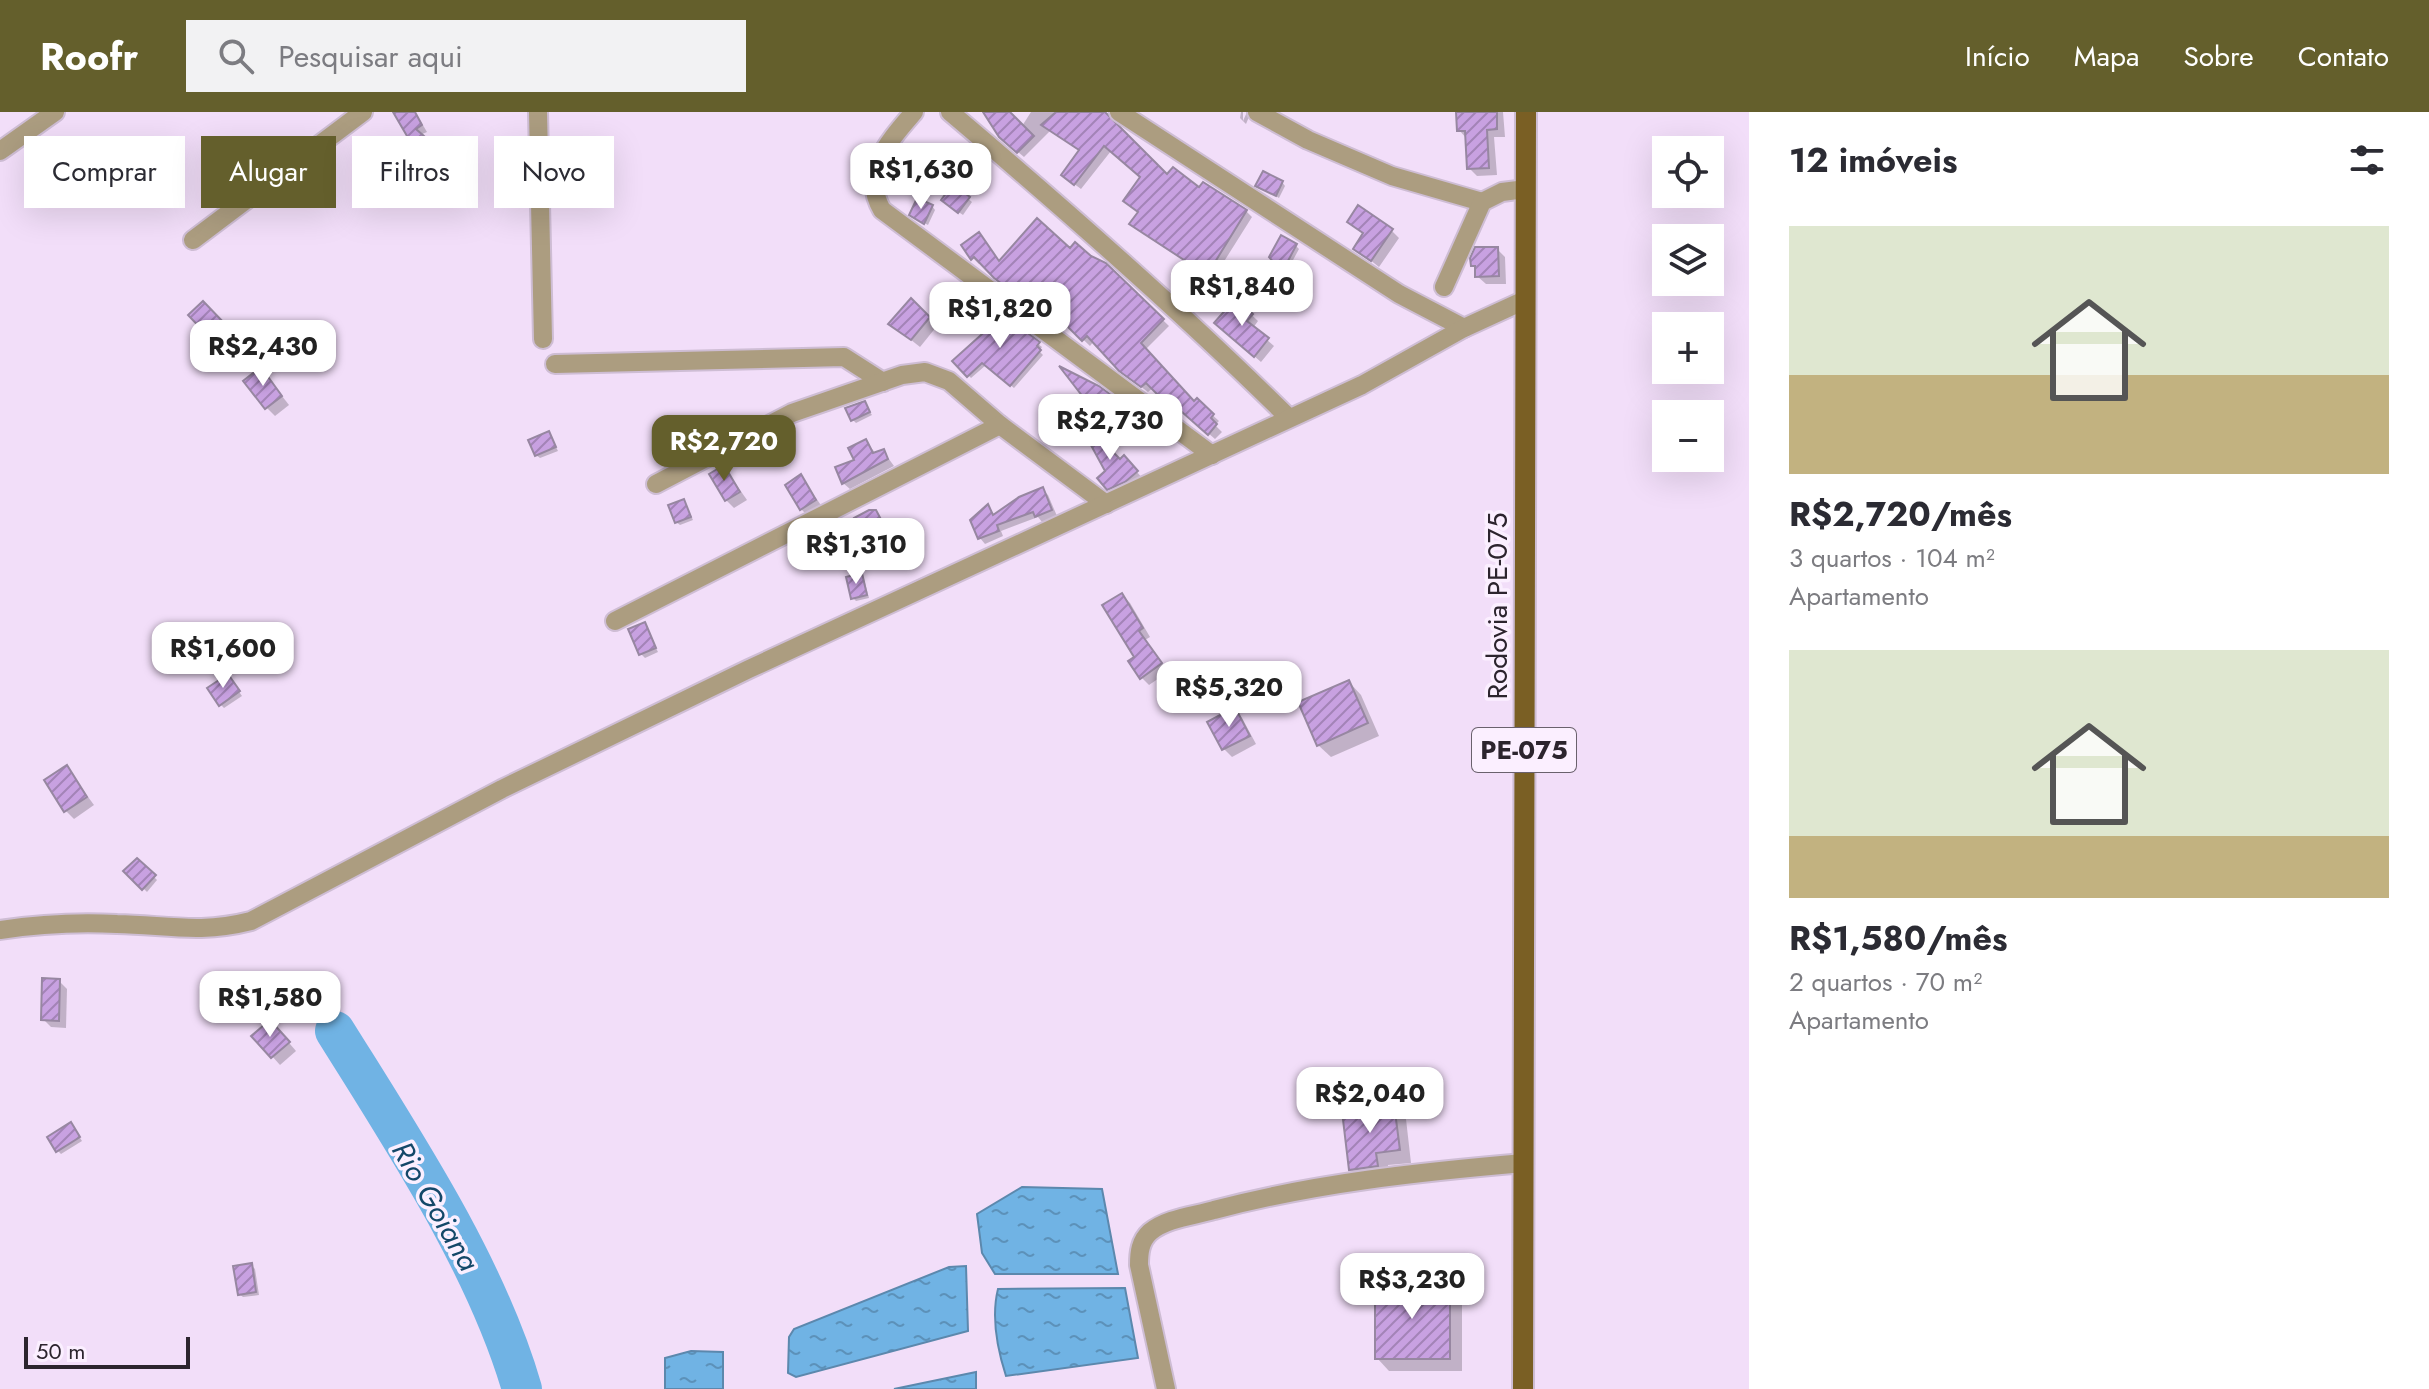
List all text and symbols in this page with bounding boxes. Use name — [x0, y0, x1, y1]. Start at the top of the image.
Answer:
search box — [186, 20, 746, 92]
text: Roofr — [40, 29, 138, 84]
icon: search — [214, 34, 258, 78]
text: Pesquisar aqui — [278, 35, 463, 78]
text: Início — [1965, 36, 2030, 77]
text: Mapa — [2074, 36, 2139, 77]
text: Sobre — [2183, 36, 2254, 77]
text: Contato — [2298, 36, 2389, 77]
chip: Comprar — [24, 136, 185, 208]
chip: Alugar — [201, 136, 336, 208]
chip: Filtros — [352, 136, 478, 208]
chip: Novo — [494, 136, 614, 208]
map controls — [1652, 136, 1724, 472]
button: locate — [1652, 136, 1724, 208]
text: 12 imóveis — [1789, 136, 1957, 185]
icon: filters — [2345, 138, 2389, 182]
pin: R$1,630 — [847, 143, 995, 211]
text: R$1,630 — [868, 150, 974, 188]
button: layers — [1652, 224, 1724, 296]
pin: R$1,840 — [1168, 260, 1316, 328]
text: R$1,840 — [1189, 267, 1295, 305]
icon: home — [2017, 278, 2161, 422]
pin: R$1,820 — [926, 282, 1074, 350]
text: R$1,820 — [947, 289, 1053, 327]
button: + — [1652, 312, 1724, 384]
pin: R$2,430 — [189, 320, 337, 388]
text: R$2,430 — [208, 327, 318, 365]
pin: R$2,730 — [1036, 394, 1184, 462]
button: − — [1652, 400, 1724, 472]
text: R$2,730 — [1056, 401, 1164, 439]
pin: R$2,720 — [650, 415, 798, 483]
text: R$2,720 — [670, 422, 778, 460]
text: R$2,720/mês — [1789, 490, 2012, 539]
street label: Rodovia PE-075 — [1477, 512, 1518, 700]
pin: R$1,310 — [782, 518, 930, 586]
text: R$1,310 — [805, 525, 907, 563]
text: 3 quartos · 104 m² — [1789, 539, 1995, 577]
text: Apartamento — [1789, 577, 1929, 615]
pin: R$1,600 — [149, 622, 297, 690]
text: R$1,600 — [170, 629, 276, 667]
pin: R$5,320 — [1155, 661, 1303, 729]
text: R$5,320 — [1175, 668, 1283, 706]
icon: home — [2017, 702, 2161, 846]
road number: PE-075 — [1472, 728, 1576, 772]
text: R$1,580/mês — [1789, 914, 2007, 963]
text: 2 quartos · 70 m² — [1789, 963, 1982, 1001]
pin: R$1,580 — [196, 971, 344, 1039]
text: R$1,580 — [218, 978, 322, 1016]
text: Apartamento — [1789, 1001, 1929, 1039]
pin: R$2,040 — [1296, 1067, 1444, 1135]
text: R$2,040 — [1314, 1074, 1426, 1112]
water label: Rio Goiana — [382, 1133, 491, 1279]
pin: R$3,230 — [1338, 1253, 1486, 1321]
text: R$3,230 — [1358, 1260, 1466, 1298]
scale bar — [24, 1333, 190, 1369]
text: 50 m — [36, 1335, 85, 1367]

